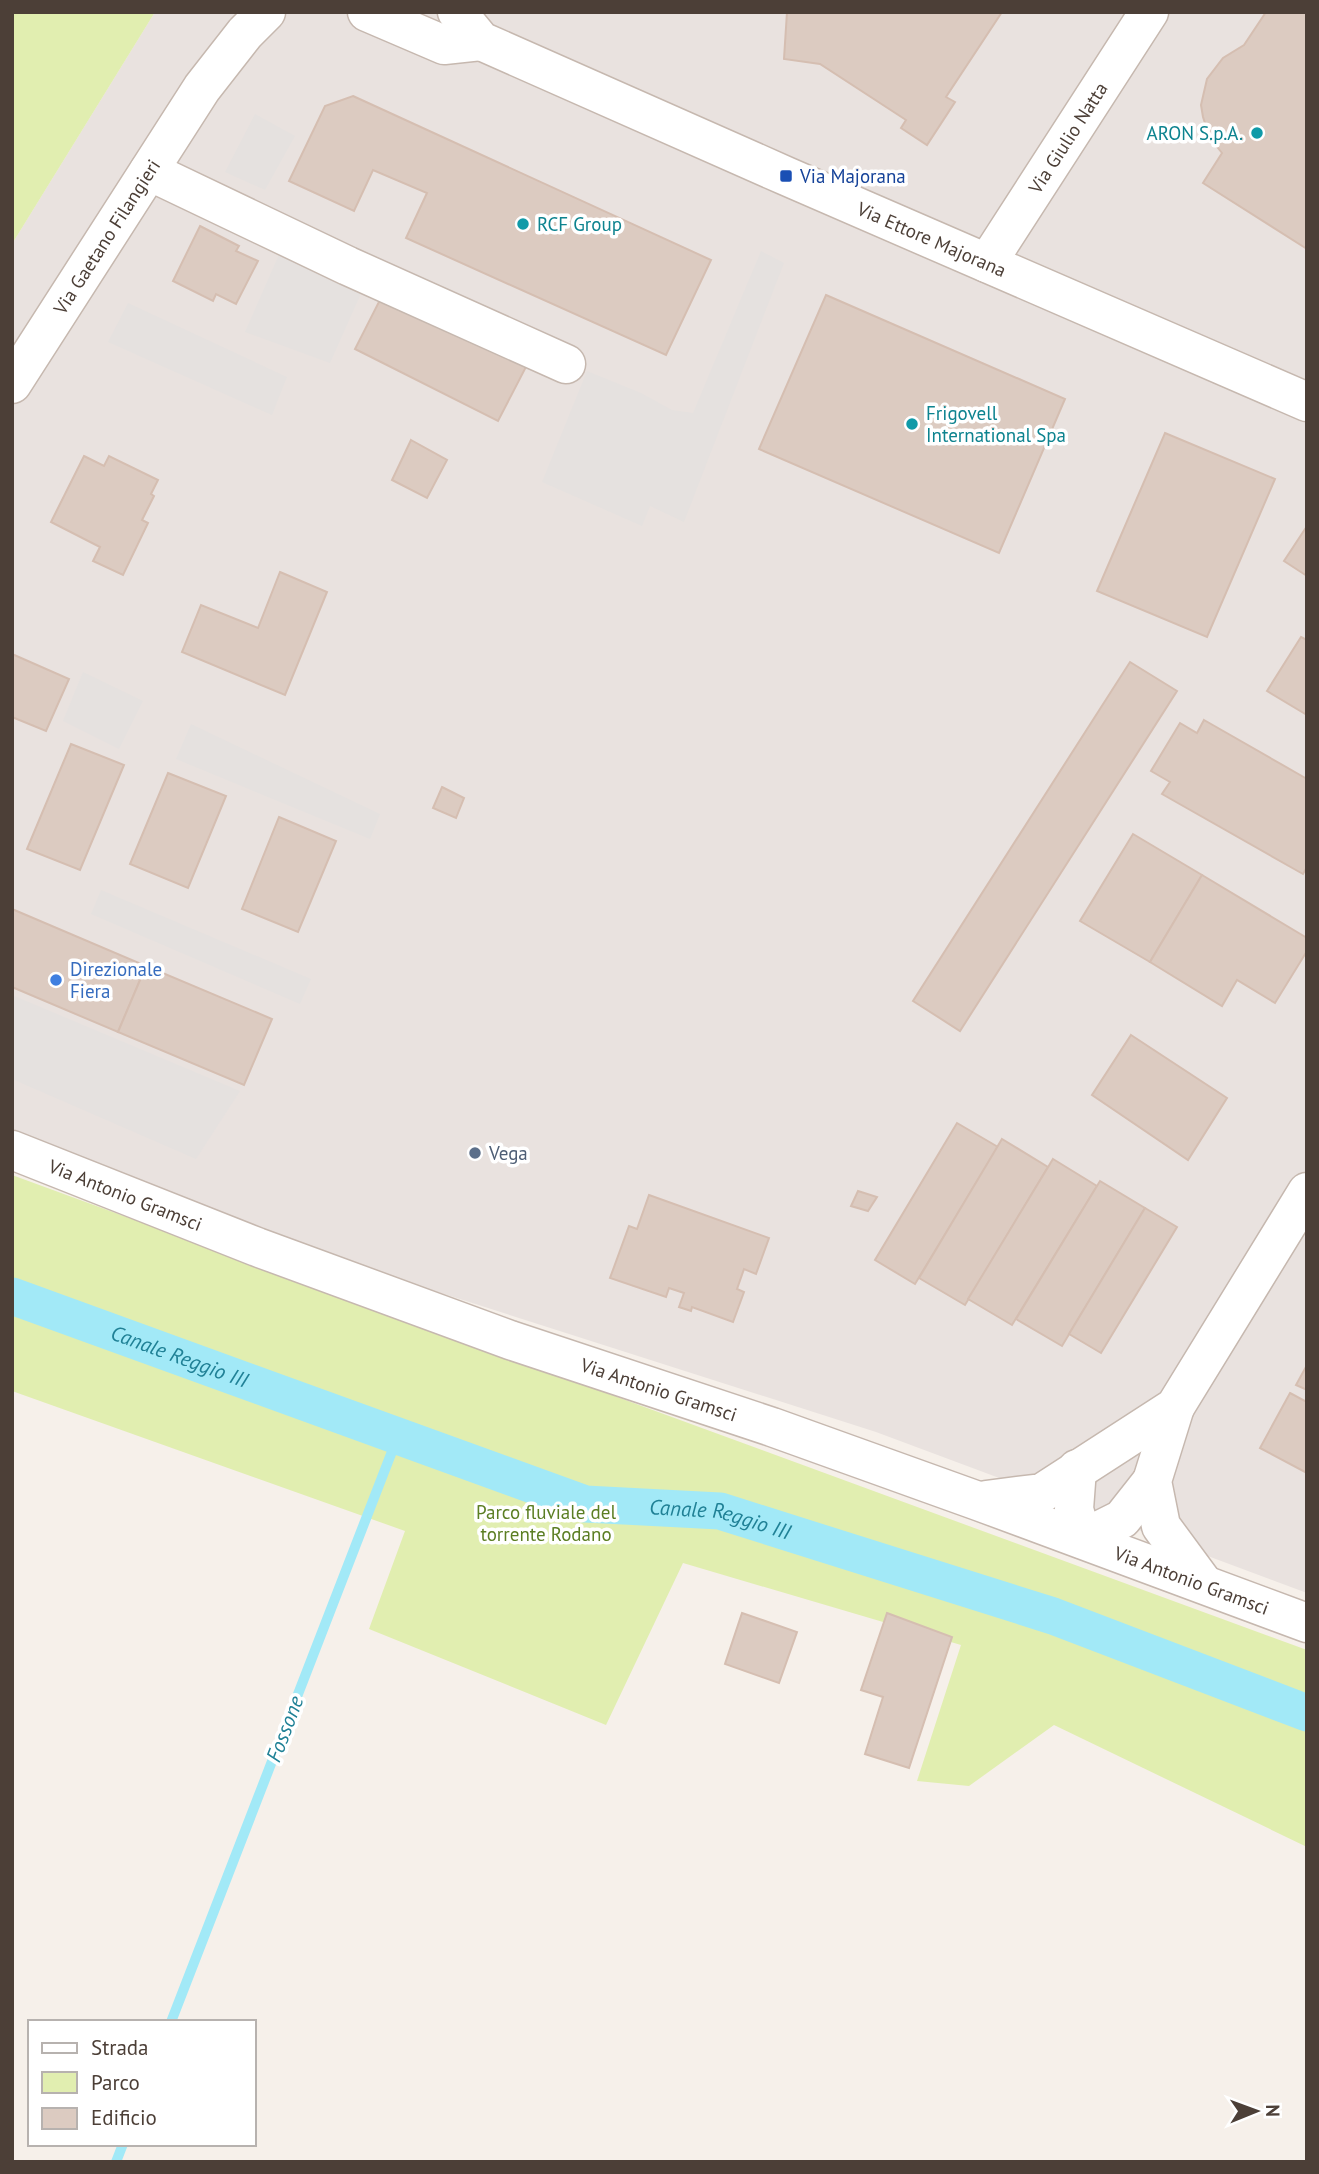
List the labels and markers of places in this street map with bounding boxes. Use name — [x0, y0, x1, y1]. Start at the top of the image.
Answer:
place label: ARON S.p.A. — [1147, 121, 1243, 145]
marker: ARON S.p.A. — [1249, 125, 1265, 141]
place label: Via Majorana — [799, 164, 906, 188]
marker: Via Majorana — [778, 168, 794, 184]
place label: RCF Group — [537, 212, 622, 236]
marker: RCF Group — [515, 216, 531, 232]
place label: Frigovell International Spa — [926, 401, 1066, 447]
marker: Frigovell International Spa — [904, 416, 920, 432]
place label: Direzionale Fiera — [70, 957, 162, 1003]
marker: Direzionale Fiera — [48, 972, 64, 988]
place label: Vega — [488, 1141, 528, 1165]
marker: Vega — [467, 1145, 483, 1161]

